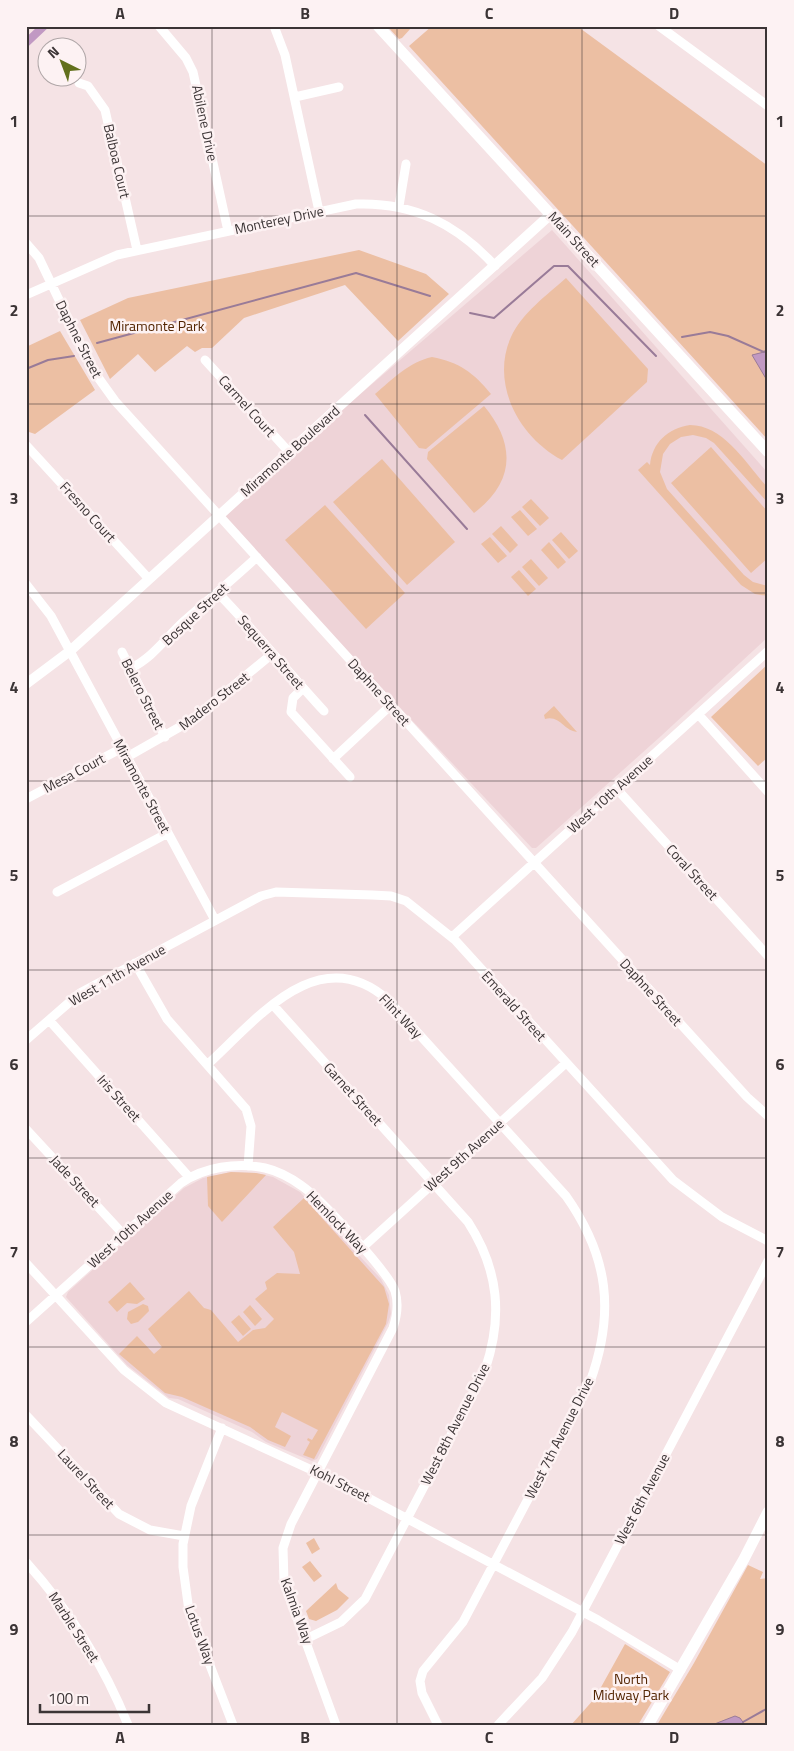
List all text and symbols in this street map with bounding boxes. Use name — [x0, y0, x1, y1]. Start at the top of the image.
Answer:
text: A — [115, 1, 125, 25]
text: B — [300, 1, 310, 25]
text: C — [485, 1, 494, 25]
text: D — [669, 1, 679, 25]
north arrow — [38, 38, 88, 88]
text: N — [42, 41, 64, 63]
street label: Abilene Drive — [187, 83, 224, 163]
text: 1 — [10, 109, 18, 133]
text: 1 — [776, 109, 784, 133]
street label: Balboa Court — [99, 122, 136, 200]
street label: Monterey Drive — [232, 200, 325, 239]
street label: Main Street — [544, 206, 605, 271]
street label: Daphne Street — [51, 296, 108, 381]
text: 2 — [10, 298, 18, 322]
text: 2 — [776, 298, 784, 322]
park label: Miramonte Park — [109, 315, 205, 336]
street label: Carmel Court — [214, 370, 281, 441]
street label: Miramonte Boulevard — [235, 400, 344, 501]
street label: Fresno Court — [55, 477, 121, 547]
text: 3 — [10, 486, 18, 510]
text: 3 — [776, 486, 784, 510]
street label: Bosque Street — [157, 577, 232, 650]
street label: Sequerra Street — [233, 610, 310, 693]
street label: Daphne Street — [343, 653, 416, 730]
street label: Belero Street — [117, 655, 170, 733]
street label: Madero Street — [174, 666, 254, 735]
text: 4 — [10, 675, 19, 699]
text: 4 — [776, 675, 785, 699]
street label: Miramonte Street — [109, 735, 176, 837]
street label: Mesa Court — [39, 747, 109, 798]
street label: West 10th Avenue — [562, 749, 657, 838]
street label: Coral Street — [661, 839, 723, 904]
text: 5 — [10, 863, 19, 887]
text: 5 — [776, 863, 785, 887]
street label: West 11th Avenue — [64, 938, 169, 1011]
street label: Daphne Street — [615, 953, 688, 1030]
street label: Emerald Street — [477, 966, 552, 1046]
street label: Flint Way — [375, 989, 428, 1043]
text: 6 — [10, 1052, 19, 1076]
text: 6 — [776, 1052, 785, 1076]
street label: Garnet Street — [319, 1057, 388, 1130]
street label: Iris Street — [92, 1069, 146, 1126]
street label: West 9th Avenue — [419, 1113, 508, 1196]
street label: Jade Street — [46, 1150, 105, 1212]
street label: West 10th Avenue — [82, 1184, 177, 1273]
street label: Hemlock Way — [302, 1185, 373, 1258]
text: 7 — [10, 1240, 18, 1264]
text: 7 — [776, 1240, 784, 1264]
street label: West 8th Avenue Drive — [415, 1359, 494, 1488]
street label: West 7th Avenue Drive — [519, 1373, 598, 1502]
text: 8 — [10, 1429, 19, 1453]
text: 8 — [776, 1429, 785, 1453]
street label: Laurel Street — [53, 1444, 120, 1513]
street label: West 6th Avenue — [609, 1449, 675, 1548]
street label: Kohl Street — [306, 1458, 374, 1507]
street label: Kalmia Way — [276, 1575, 319, 1647]
street label: Marble Street — [44, 1587, 105, 1666]
street label: Lotus Way — [180, 1602, 221, 1668]
text: 9 — [10, 1617, 19, 1641]
text: 9 — [776, 1617, 785, 1641]
park label: North Midway Park — [593, 1668, 669, 1705]
scale bar — [40, 1681, 149, 1713]
text: 100 m — [48, 1687, 89, 1710]
text: A — [115, 1725, 125, 1749]
text: B — [300, 1725, 310, 1749]
text: C — [485, 1725, 494, 1749]
text: D — [669, 1725, 679, 1749]

